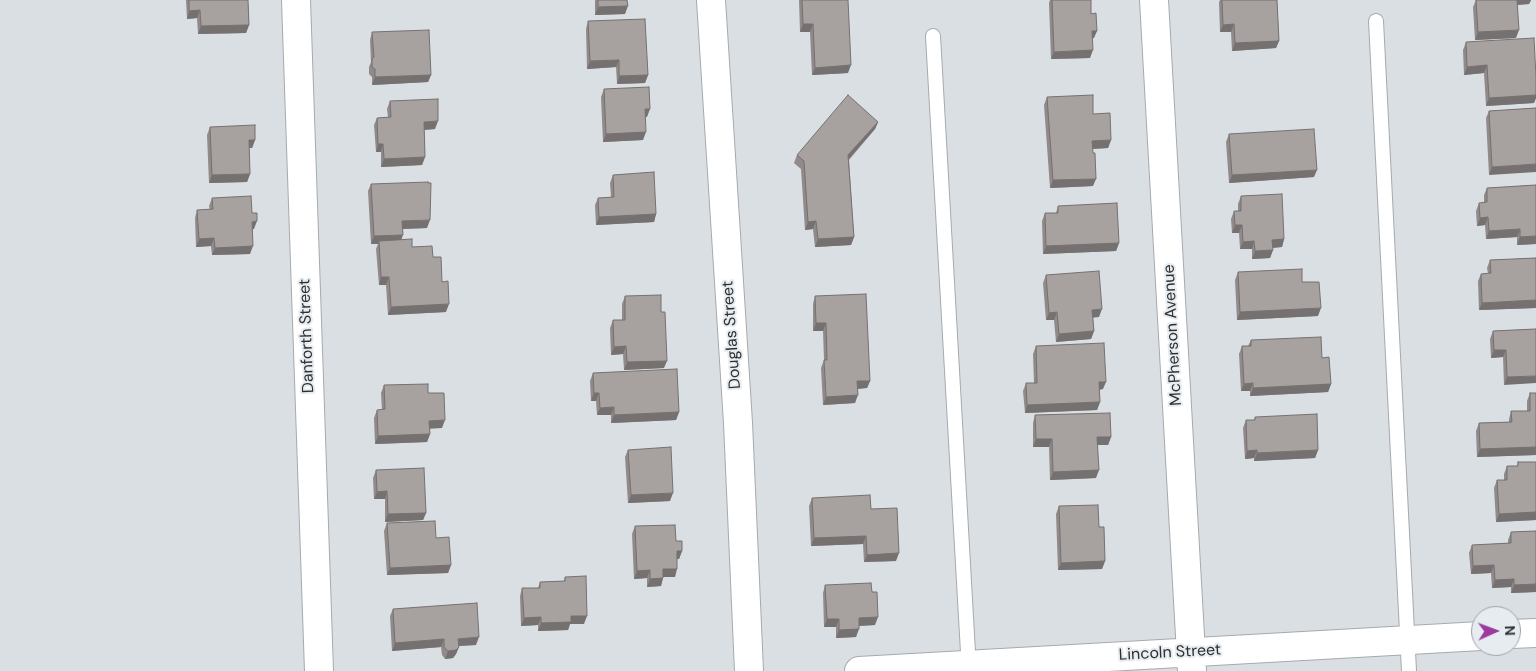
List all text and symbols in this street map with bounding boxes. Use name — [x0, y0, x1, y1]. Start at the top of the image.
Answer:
street label: McPherson Avenue — [1160, 264, 1186, 406]
street label: Danforth Street — [295, 278, 319, 394]
street label: Douglas Street — [719, 280, 745, 390]
north arrow — [1471, 606, 1521, 656]
text: N — [1501, 625, 1519, 636]
street label: Lincoln Street — [1118, 641, 1222, 665]

